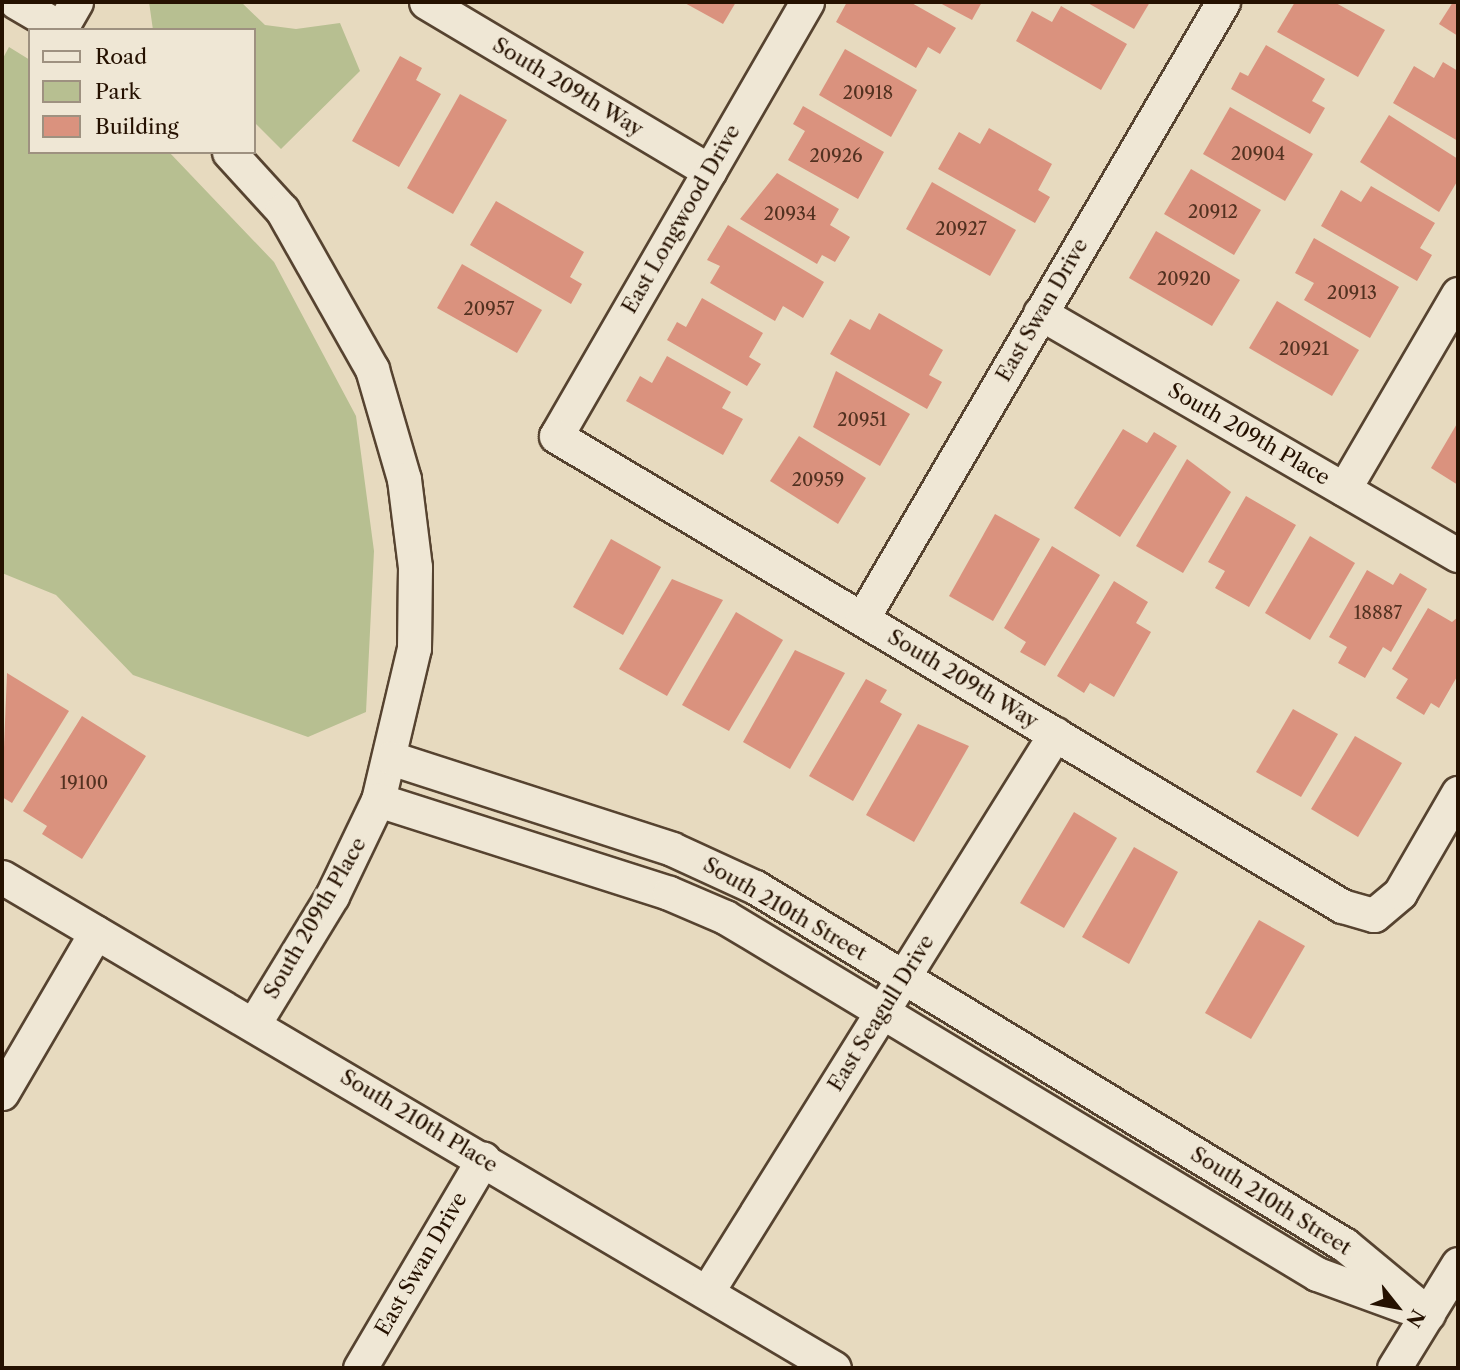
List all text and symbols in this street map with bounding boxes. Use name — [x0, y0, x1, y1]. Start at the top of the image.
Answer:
legend — [28, 28, 256, 154]
street label: South 209th Way — [488, 32, 648, 142]
text: Road — [95, 44, 147, 69]
text: Park — [95, 79, 141, 104]
house number: 20918 — [843, 82, 893, 104]
text: Building — [95, 114, 179, 139]
street label: East Longwood Drive — [617, 120, 745, 318]
house number: 20904 — [1231, 143, 1285, 165]
house number: 20926 — [809, 145, 863, 167]
house number: 20912 — [1188, 201, 1238, 223]
house number: 20934 — [764, 203, 816, 225]
house number: 20927 — [935, 218, 987, 240]
street label: East Swan Drive — [991, 234, 1093, 386]
house number: 20920 — [1157, 268, 1211, 290]
house number: 20913 — [1327, 282, 1377, 304]
house number: 20957 — [464, 298, 514, 320]
house number: 20921 — [1279, 338, 1329, 360]
street label: South 209th Place — [1164, 377, 1334, 491]
house number: 20951 — [837, 409, 887, 431]
house number: 20959 — [792, 469, 844, 491]
house number: 18887 — [1354, 602, 1402, 624]
street label: South 209th Way — [883, 624, 1043, 734]
house number: 19100 — [60, 772, 108, 794]
street label: South 209th Place — [258, 833, 372, 1003]
street label: South 210th Street — [699, 852, 871, 966]
street label: East Seagull Drive — [823, 930, 939, 1096]
street label: South 210th Place — [336, 1064, 502, 1178]
street label: South 210th Street — [1186, 1141, 1356, 1261]
street label: East Swan Drive — [370, 1188, 472, 1340]
north arrow — [1362, 1272, 1432, 1342]
text: N — [1401, 1305, 1430, 1331]

